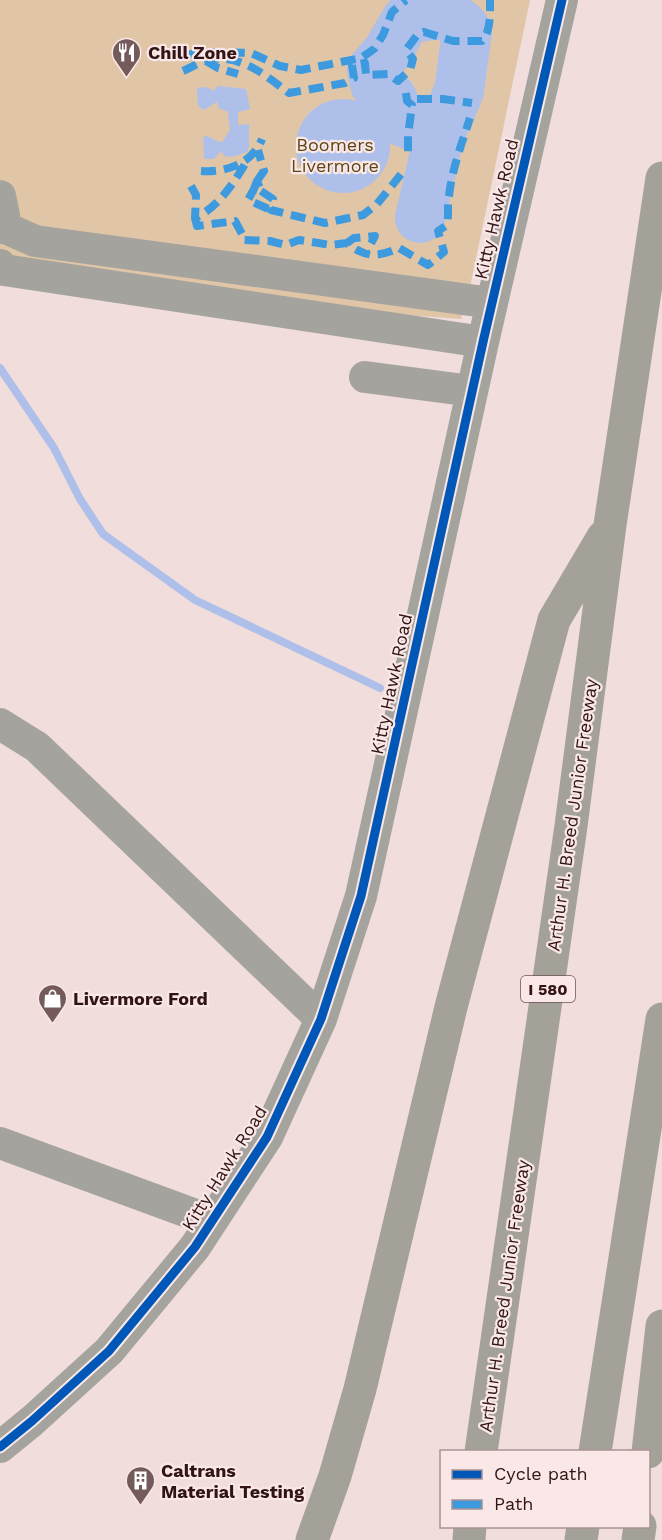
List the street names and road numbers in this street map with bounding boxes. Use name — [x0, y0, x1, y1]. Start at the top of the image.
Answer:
street label: Kitty Hawk Road — [470, 137, 522, 281]
street label: Kitty Hawk Road — [366, 612, 416, 756]
street label: Arthur H. Breed Junior Freeway — [542, 677, 602, 953]
road number: I 580 — [521, 976, 575, 1002]
street label: Kitty Hawk Road — [177, 1102, 271, 1234]
street label: Arthur H. Breed Junior Freeway — [474, 1158, 534, 1434]

